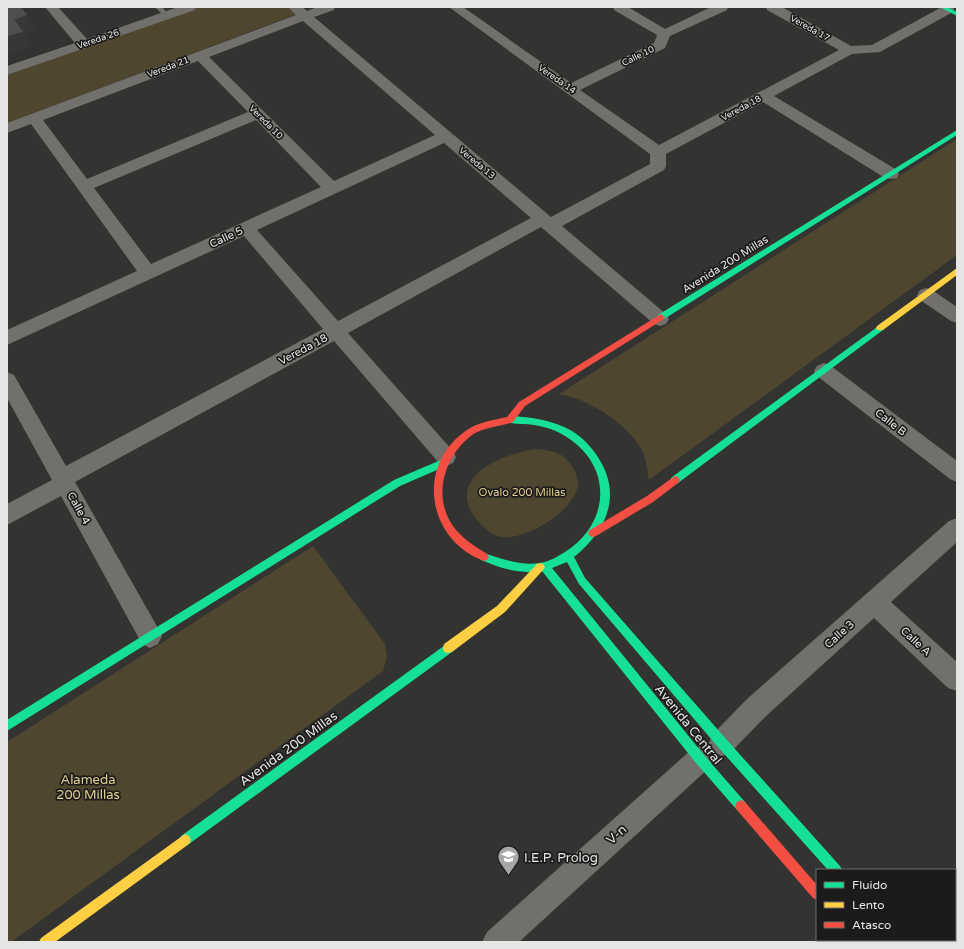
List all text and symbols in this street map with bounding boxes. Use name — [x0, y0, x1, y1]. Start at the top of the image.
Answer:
street label: Vereda 17 — [788, 13, 832, 44]
street label: Vereda 26 — [76, 27, 121, 52]
street label: Calle 10 — [620, 44, 656, 69]
street label: Vereda 21 — [146, 55, 191, 80]
street label: Vereda 14 — [536, 62, 578, 97]
street label: Vereda 18 — [719, 93, 763, 124]
street label: Vereda 10 — [246, 103, 285, 142]
street label: Vereda 13 — [456, 145, 497, 182]
street label: Calle 5 — [207, 224, 245, 251]
street label: Avenida 200 Millas — [680, 233, 771, 296]
street label: Vereda 18 — [277, 331, 330, 368]
street label: Calle B — [873, 406, 909, 439]
park label: Ovalo 200 Millas — [479, 486, 565, 499]
street label: Calle 4 — [64, 490, 93, 527]
street label: Calle 3 — [822, 618, 857, 651]
street label: Calle A — [898, 624, 933, 659]
street label: Avenida Central — [651, 682, 725, 768]
street label: Avenida 200 Millas — [237, 708, 341, 790]
park label: Alameda 200 Millas — [56, 772, 120, 803]
street label: V-n — [603, 821, 630, 848]
school or university icon: I.E.P. Prolog — [495, 844, 521, 877]
place label: I.E.P. Prolog — [524, 850, 598, 866]
legend — [816, 869, 956, 941]
text: Fluido — [852, 878, 887, 892]
text: Lento — [852, 898, 885, 912]
text: Atasco — [852, 918, 891, 932]

